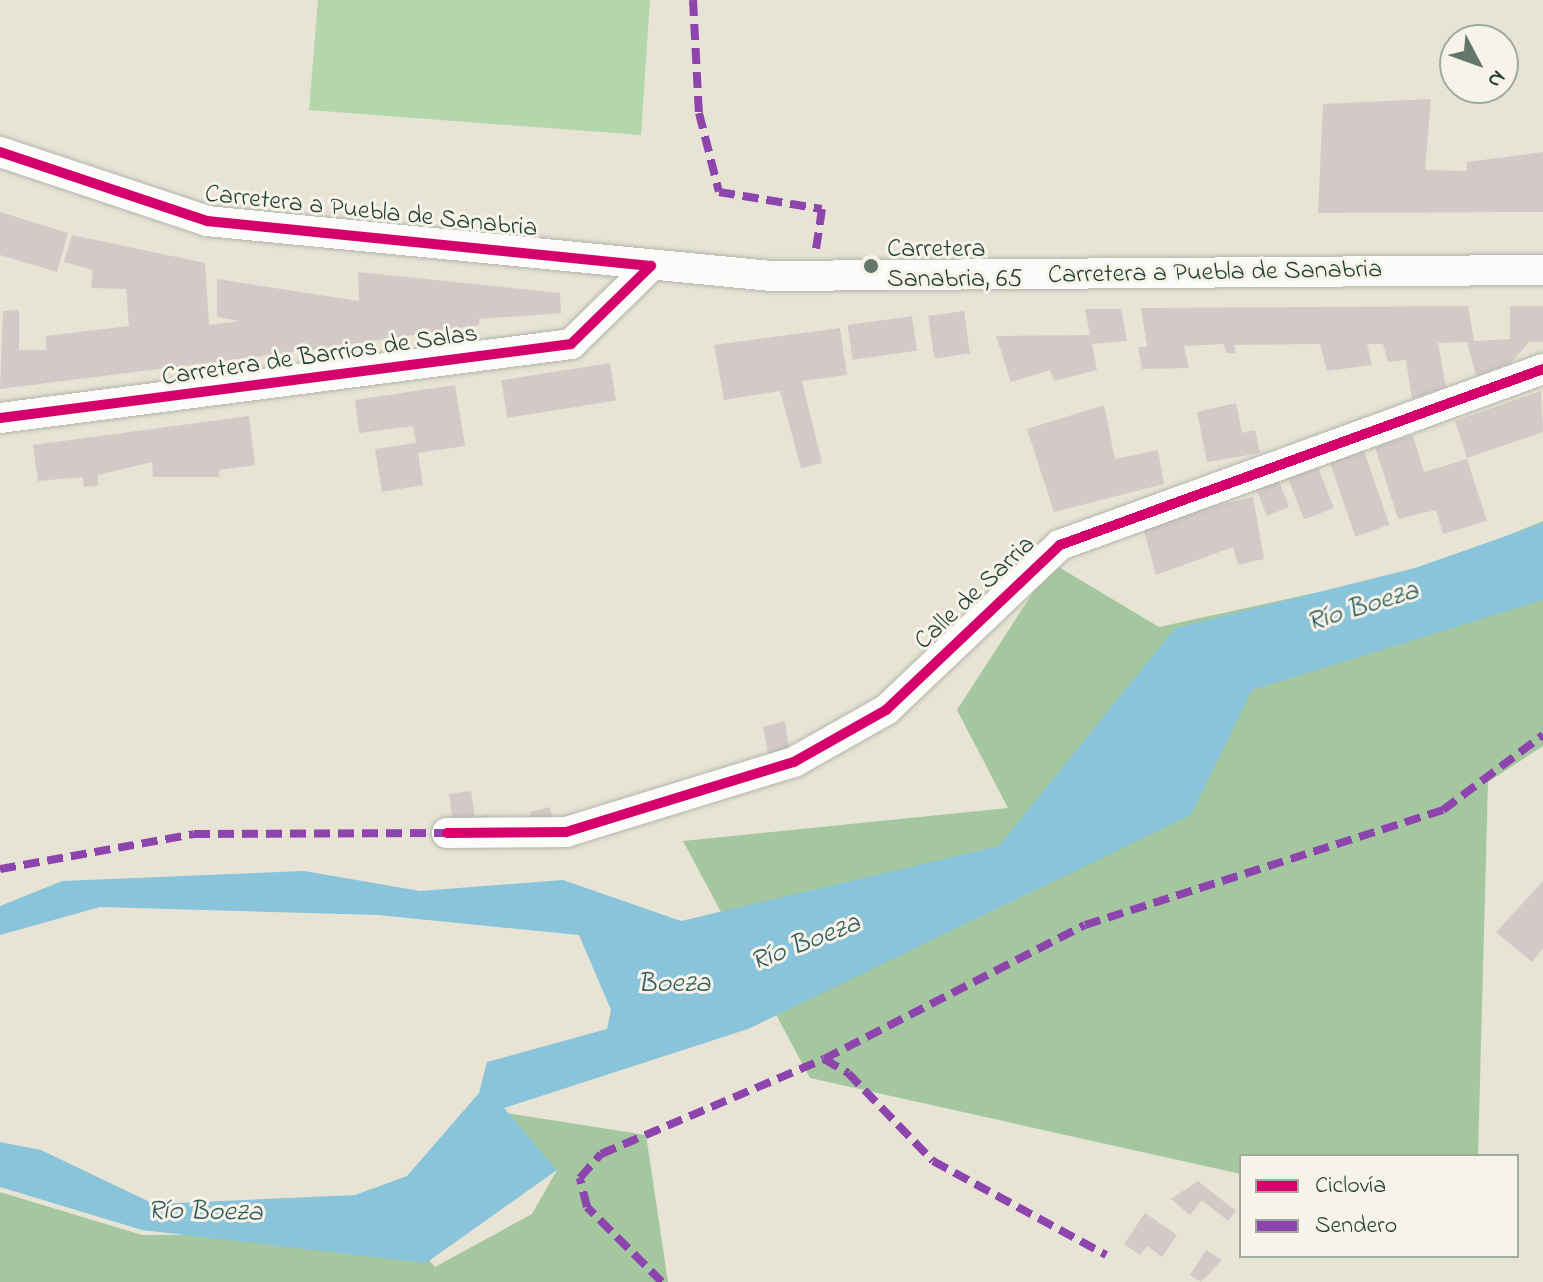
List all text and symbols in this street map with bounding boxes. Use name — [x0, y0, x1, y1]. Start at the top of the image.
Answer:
north arrow — [1439, 24, 1519, 104]
text: N — [1479, 62, 1513, 95]
street label: Carretera a Puebla de Sanabria — [203, 180, 539, 246]
place label: Carretera Sanabria, 65 — [887, 235, 1022, 296]
street label: Carretera a Puebla de Sanabria — [1048, 255, 1382, 293]
marker: Carretera Sanabria, 65 — [862, 257, 880, 275]
street label: Carretera de Barrios de Salas — [160, 319, 480, 395]
street label: Calle de Sarria — [909, 530, 1043, 658]
water label: Río Boeza — [1303, 575, 1423, 641]
water label: Río Boeza — [746, 908, 866, 980]
water label: Boeza — [638, 968, 710, 1002]
legend — [1239, 1154, 1519, 1258]
text: Ciclovía — [1315, 1169, 1386, 1204]
water label: Río Boeza — [147, 1195, 263, 1231]
text: Sendero — [1315, 1209, 1397, 1244]

